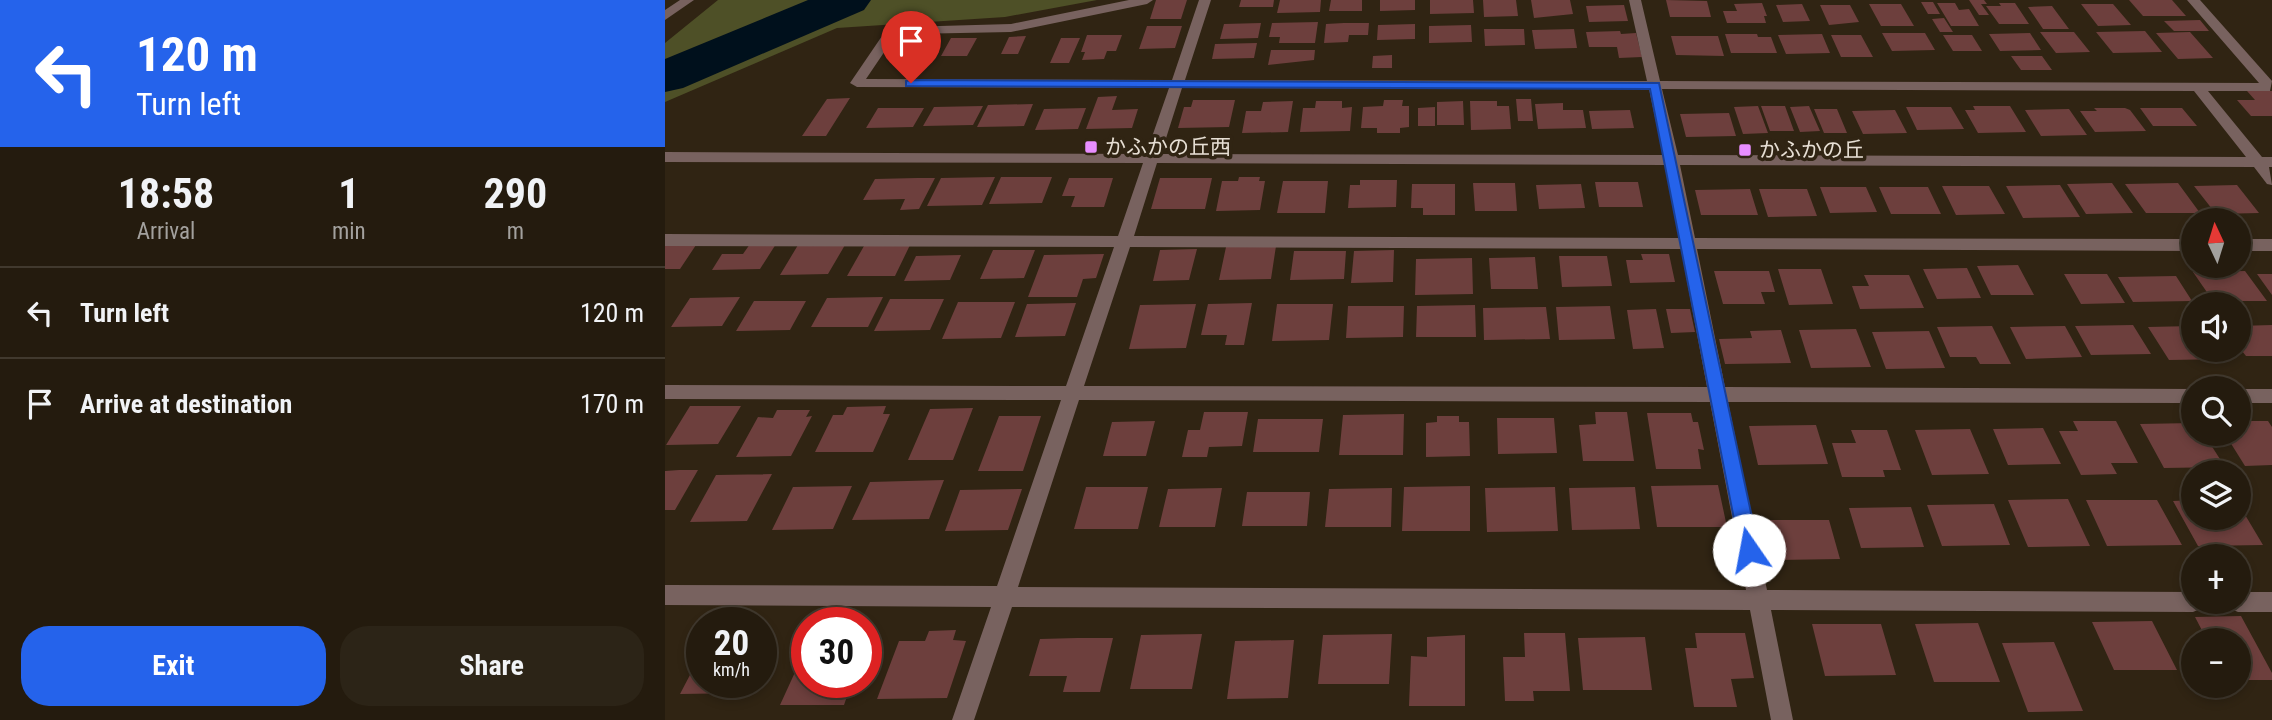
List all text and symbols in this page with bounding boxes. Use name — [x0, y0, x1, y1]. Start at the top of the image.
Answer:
pin — [881, 11, 941, 83]
icon: arrive — [892, 22, 930, 60]
text: 120 m — [136, 26, 258, 83]
icon: left — [21, 28, 112, 119]
text: Turn left — [136, 85, 241, 123]
place label: かふかの丘西 — [1105, 135, 1231, 159]
place label: かふかの丘 — [1759, 138, 1864, 162]
marker: かふかの丘西 — [1083, 139, 1099, 155]
marker: かふかの丘 — [1737, 142, 1753, 158]
text: 18:58 — [118, 169, 214, 218]
text: 1 — [338, 169, 359, 218]
text: 290 — [483, 169, 547, 218]
north arrow — [2181, 208, 2251, 278]
map controls — [2181, 208, 2251, 698]
text: Arrival — [137, 218, 195, 245]
text: min — [332, 218, 366, 245]
text: m — [507, 218, 524, 245]
button: sound — [2181, 292, 2251, 362]
icon: left — [21, 294, 59, 332]
text: Turn left — [80, 298, 169, 328]
text: 120 m — [580, 298, 644, 328]
button: search — [2181, 376, 2251, 446]
icon: arrive — [21, 385, 59, 423]
text: Arrive at destination — [80, 389, 292, 419]
text: 170 m — [580, 389, 644, 419]
button: layers — [2181, 460, 2251, 530]
position arrow — [1712, 513, 1786, 587]
button: + — [2181, 544, 2251, 614]
speed limit sign: 30 — [791, 607, 882, 698]
text: 20 — [714, 623, 749, 664]
button: Exit — [21, 626, 326, 706]
button: Share — [340, 626, 644, 706]
button: − — [2181, 628, 2251, 698]
text: km/h — [713, 659, 750, 680]

